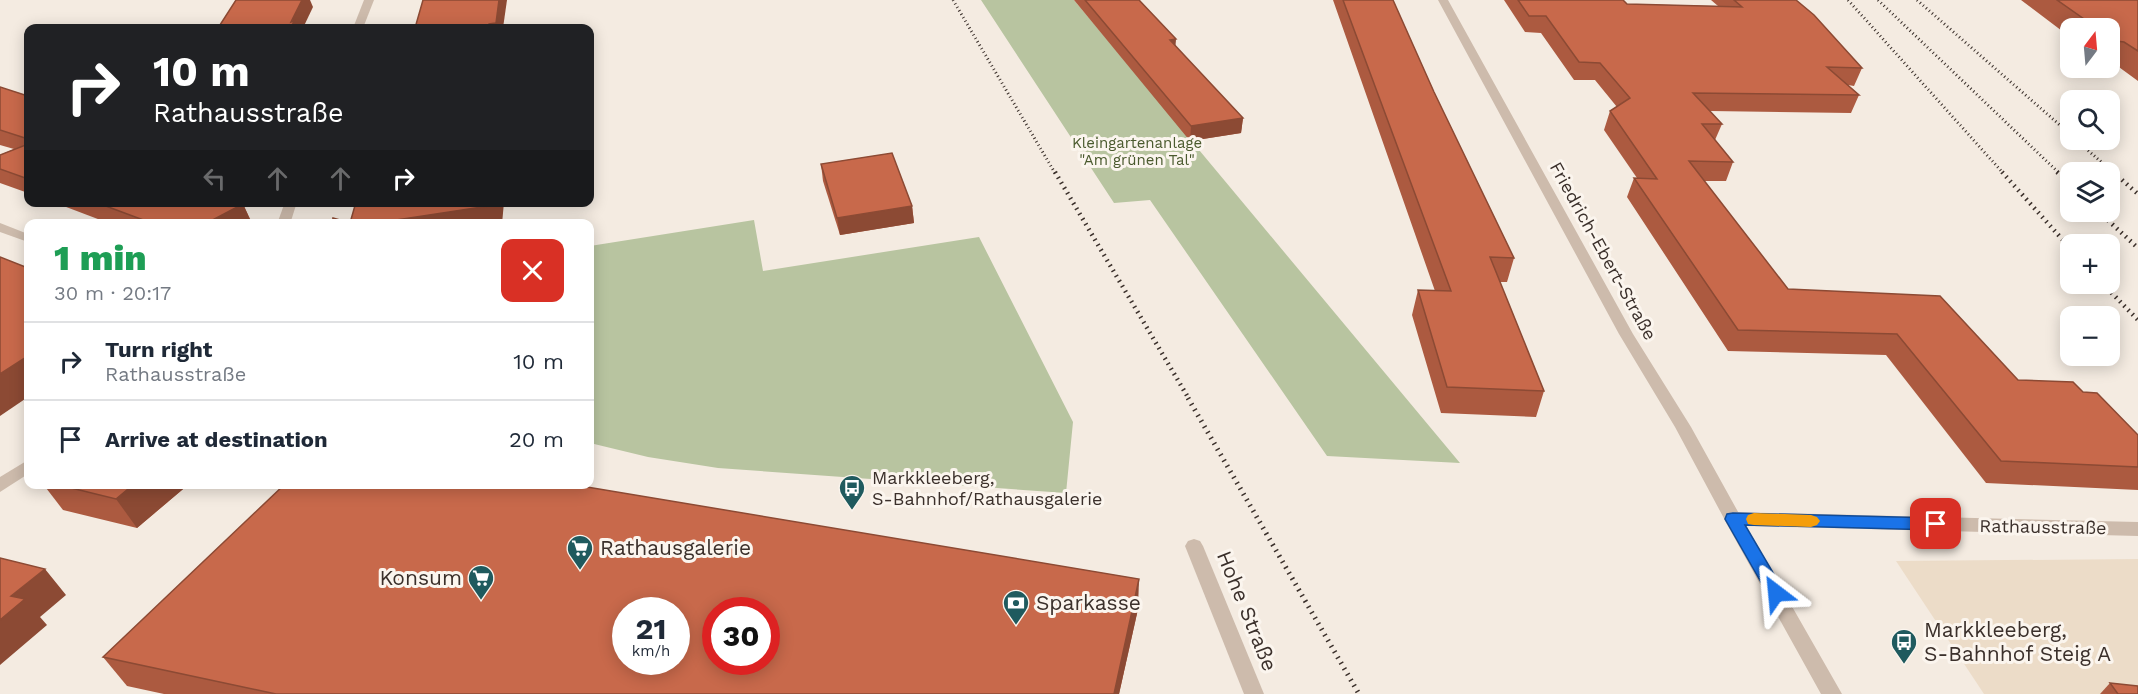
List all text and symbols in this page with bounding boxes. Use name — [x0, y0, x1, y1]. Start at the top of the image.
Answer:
north arrow — [2060, 18, 2120, 78]
map controls — [2060, 18, 2120, 366]
text: 10 m — [153, 47, 250, 96]
icon: right — [54, 48, 132, 126]
button: search — [2060, 90, 2120, 150]
text: Rathausstraße — [153, 97, 344, 129]
park label: Kleingartenanlage "Am grünen Tal" — [1072, 134, 1202, 169]
street label: Friedrich-Ebert-Straße — [1546, 158, 1661, 344]
icon: left — [198, 162, 231, 195]
icon: ahead — [261, 162, 294, 195]
icon: ahead — [324, 162, 357, 195]
icon: right — [387, 162, 420, 195]
button: layers — [2060, 162, 2120, 222]
button: + — [2060, 234, 2120, 294]
text: 1 min — [54, 237, 147, 279]
button: close — [501, 239, 564, 302]
text: 30 m · 20:17 — [54, 281, 171, 305]
button: − — [2060, 306, 2120, 366]
text: Turn right — [105, 337, 212, 362]
icon: right — [54, 345, 87, 378]
text: 10 m — [513, 349, 564, 374]
text: Rathausstraße — [105, 362, 246, 386]
icon: arrive — [54, 423, 87, 456]
text: Arrive at destination — [105, 427, 328, 452]
text: 20 m — [509, 427, 564, 452]
place label: Markkleeberg, S-Bahnhof/Rathausgalerie — [872, 467, 1102, 509]
bus stop icon: Markkleeberg, S-Bahnhof/Rathausgalerie — [837, 473, 867, 511]
pin — [1910, 498, 1961, 549]
icon: arrive — [1919, 507, 1952, 540]
street label: Rathausstraße — [1979, 515, 2107, 538]
supermarket icon: Rathausgalerie — [565, 533, 595, 571]
place label: Rathausgalerie — [600, 535, 751, 560]
street label: Hohe Straße — [1212, 547, 1283, 675]
position arrow — [1744, 561, 1808, 625]
supermarket icon: Konsum — [466, 563, 496, 601]
place label: Konsum — [379, 565, 462, 590]
bank icon: Sparkasse — [1001, 588, 1031, 626]
place label: Sparkasse — [1036, 590, 1141, 615]
speed limit sign: 30 — [702, 597, 780, 675]
text: 21 — [636, 611, 666, 646]
place label: Markkleeberg, S-Bahnhof Steig A — [1924, 617, 2111, 666]
bus stop icon: Markkleeberg, S-Bahnhof Steig A — [1889, 627, 1919, 665]
text: km/h — [632, 642, 670, 660]

